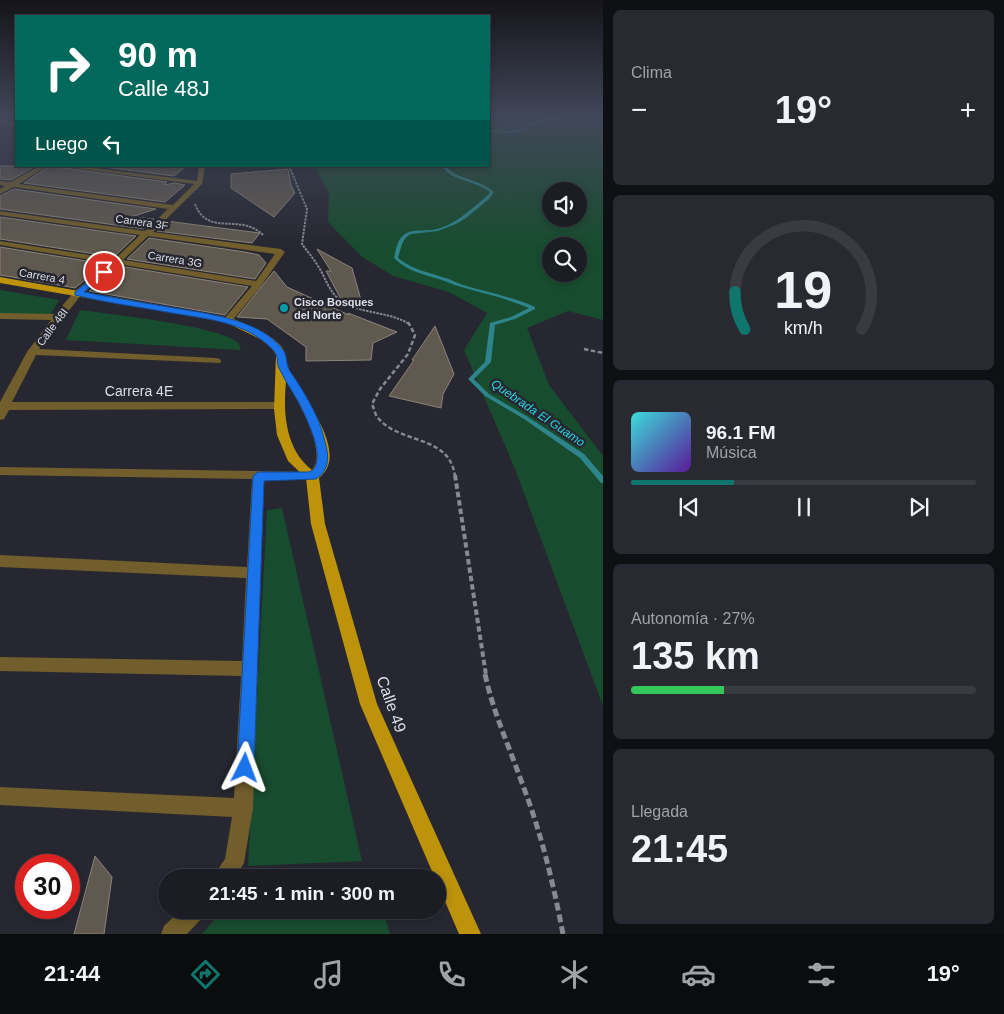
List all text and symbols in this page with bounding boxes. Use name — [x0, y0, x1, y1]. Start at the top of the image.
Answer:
icon: right — [35, 35, 100, 100]
text: 90 m — [118, 35, 198, 74]
text: Clima — [631, 64, 672, 81]
text: Calle 48J — [118, 76, 210, 101]
text: 19° — [775, 89, 832, 131]
text: − — [631, 94, 647, 125]
text: + — [960, 94, 976, 125]
icon: left — [98, 130, 126, 158]
text: Luego — [35, 133, 88, 154]
map controls — [542, 182, 587, 282]
button: sound — [542, 182, 587, 227]
street label: Carrera 3F — [115, 212, 169, 232]
button: search — [542, 237, 587, 282]
street label: Carrera 3G — [147, 249, 203, 269]
pin — [83, 251, 125, 293]
icon: arrive — [90, 258, 118, 286]
text: 19 — [775, 261, 832, 319]
street label: Carrera 4 — [18, 266, 66, 286]
place label: Cisco Bosques del Norte — [294, 296, 373, 321]
marker: Cisco Bosques del Norte — [278, 302, 290, 314]
street label: Calle 48I — [34, 306, 70, 348]
text: km/h — [784, 318, 823, 338]
water label: Quebrada El Guamo — [488, 376, 588, 450]
street label: Carrera 4E — [105, 383, 173, 399]
text: 96.1 FM — [706, 422, 776, 443]
text: Música — [706, 444, 757, 461]
icon: previous — [675, 493, 703, 521]
icon: pause — [790, 493, 818, 521]
icon: next — [905, 493, 933, 521]
text: Autonomía · 27% — [631, 610, 755, 627]
text: 135 km — [631, 635, 760, 677]
street label: Calle 49 — [374, 674, 410, 735]
position arrow — [218, 741, 270, 793]
text: Llegada — [631, 803, 688, 820]
text: 21:45 — [631, 828, 728, 870]
speed limit sign: 30 — [15, 854, 80, 919]
text: 21:45 · 1 min · 300 m — [209, 883, 395, 904]
icon: directions — [188, 957, 223, 992]
icon: music — [311, 957, 346, 992]
icon: phone — [434, 957, 469, 992]
icon: climate — [557, 957, 592, 992]
icon: car — [681, 957, 716, 992]
icon: filters — [804, 957, 839, 992]
text: 21:44 — [44, 961, 100, 986]
text: 19° — [927, 961, 960, 986]

